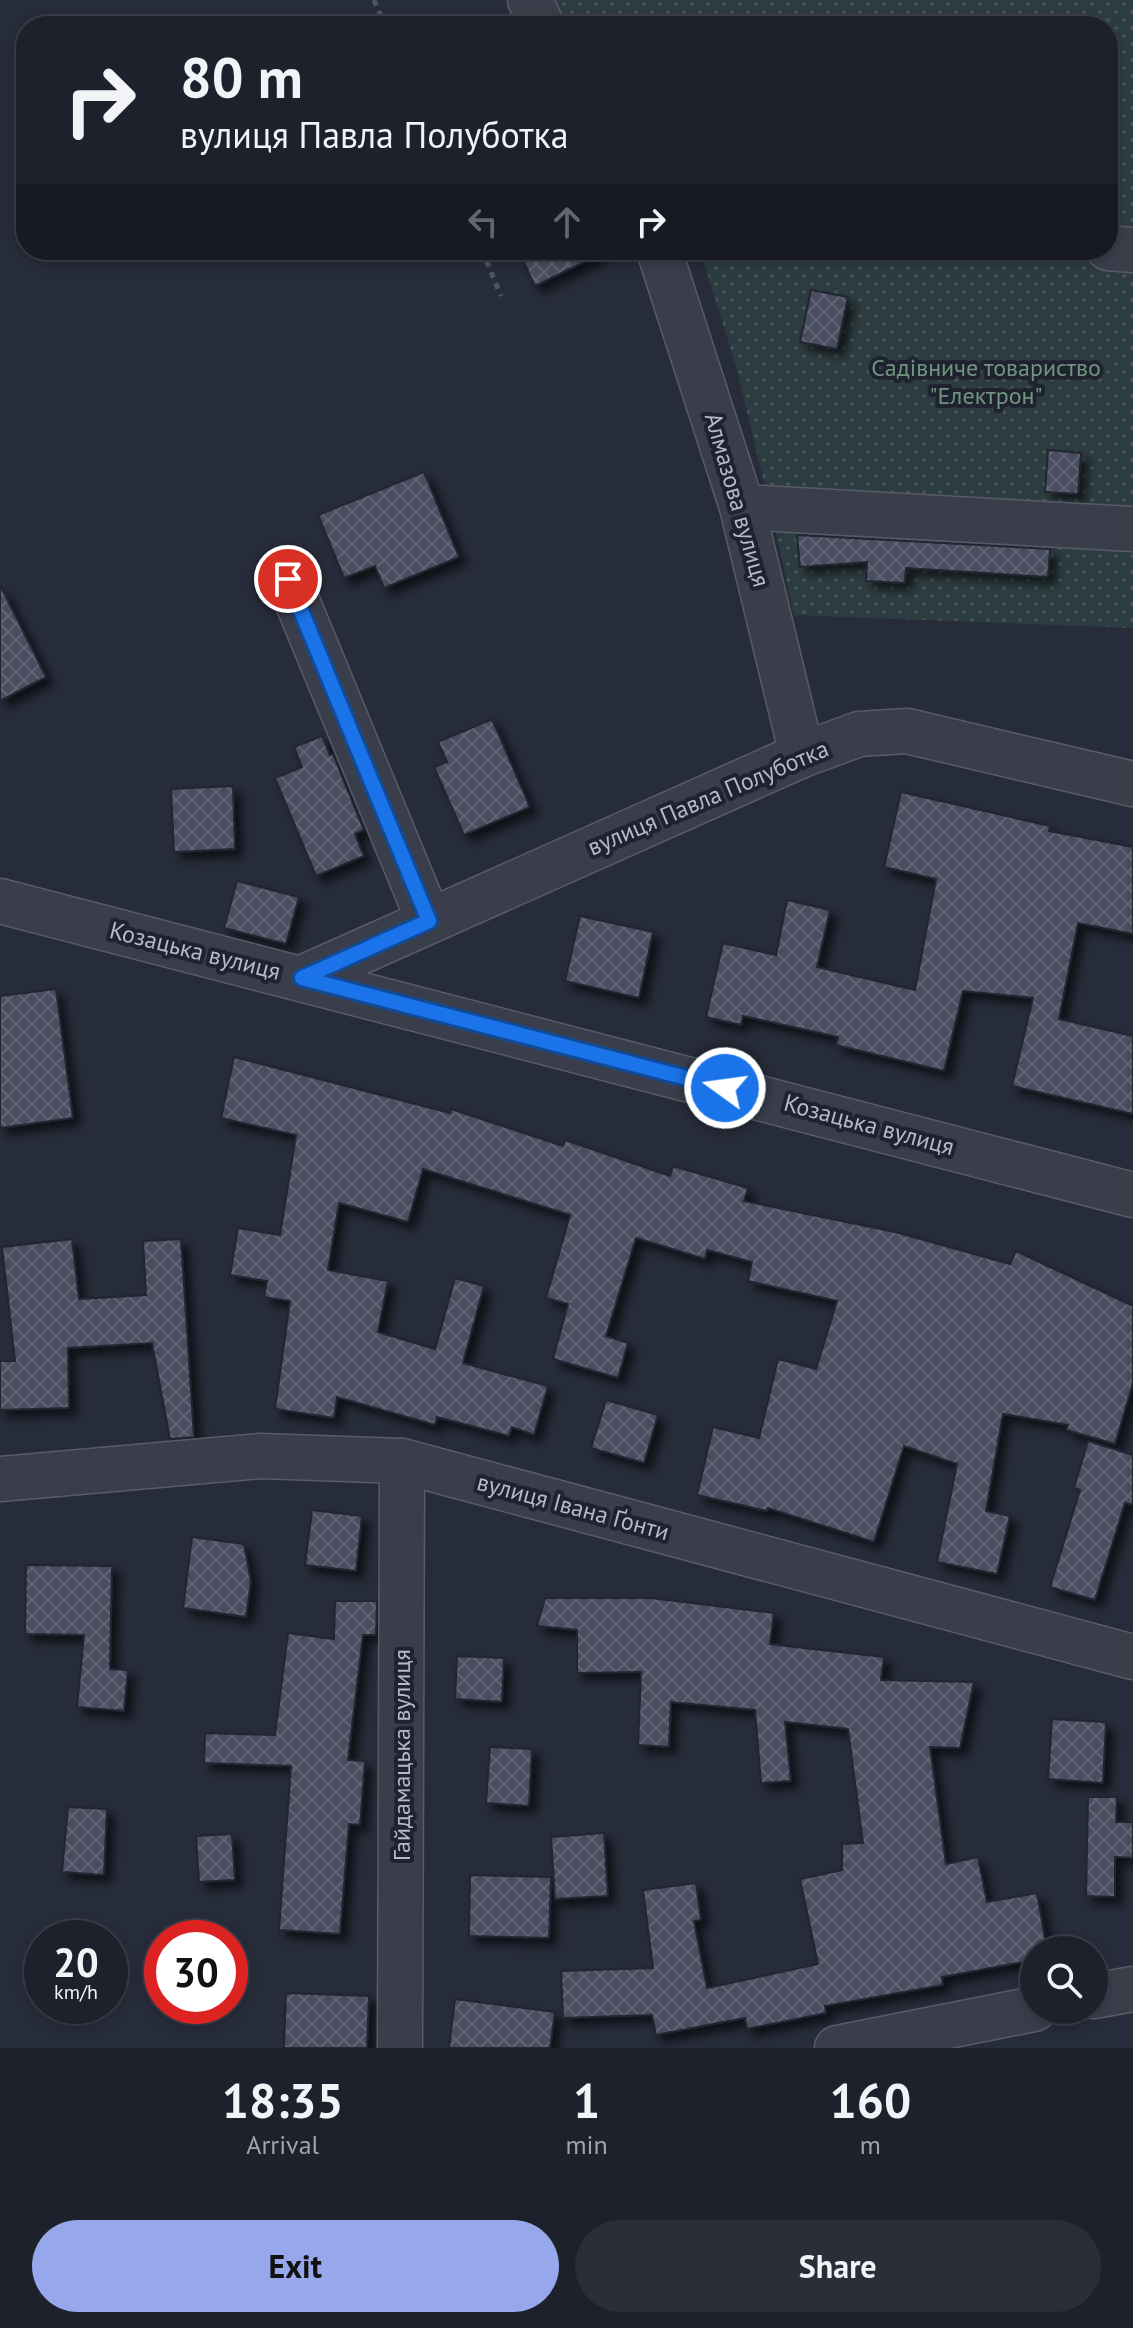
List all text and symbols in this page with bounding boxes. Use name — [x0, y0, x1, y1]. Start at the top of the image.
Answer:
text: 80 m — [180, 41, 303, 113]
icon: right — [48, 48, 152, 152]
text: вулиця Павла Полуботка — [180, 111, 569, 158]
icon: left — [461, 200, 505, 244]
icon: ahead — [545, 200, 589, 244]
icon: right — [629, 200, 673, 244]
park label: Садівниче товариство "Електрон" — [871, 352, 1101, 411]
street label: Алмазова вулиця — [698, 409, 777, 590]
pin — [254, 545, 322, 613]
icon: arrive — [266, 557, 310, 601]
street label: вулиця Павла Полуботка — [582, 733, 833, 862]
street label: Козацька вулиця — [106, 914, 284, 987]
position arrow — [683, 1046, 767, 1130]
street label: Козацька вулиця — [781, 1087, 958, 1162]
street label: вулиця Івана Ґонти — [474, 1466, 673, 1547]
street label: Гайдамацька вулиця — [386, 1649, 417, 1861]
speed limit sign: 30 — [144, 1920, 248, 2024]
text: 20 — [53, 1936, 99, 1988]
map controls — [1020, 1936, 1108, 2024]
button: search — [1020, 1936, 1108, 2024]
text: km/h — [54, 1979, 98, 2005]
text: 18:35 — [222, 2069, 344, 2131]
text: 1 — [573, 2069, 600, 2131]
text: 160 — [830, 2069, 911, 2131]
text: Arrival — [246, 2128, 319, 2161]
text: min — [565, 2128, 608, 2161]
text: m — [860, 2128, 881, 2161]
button: Exit — [32, 2220, 559, 2312]
button: Share — [575, 2220, 1101, 2312]

